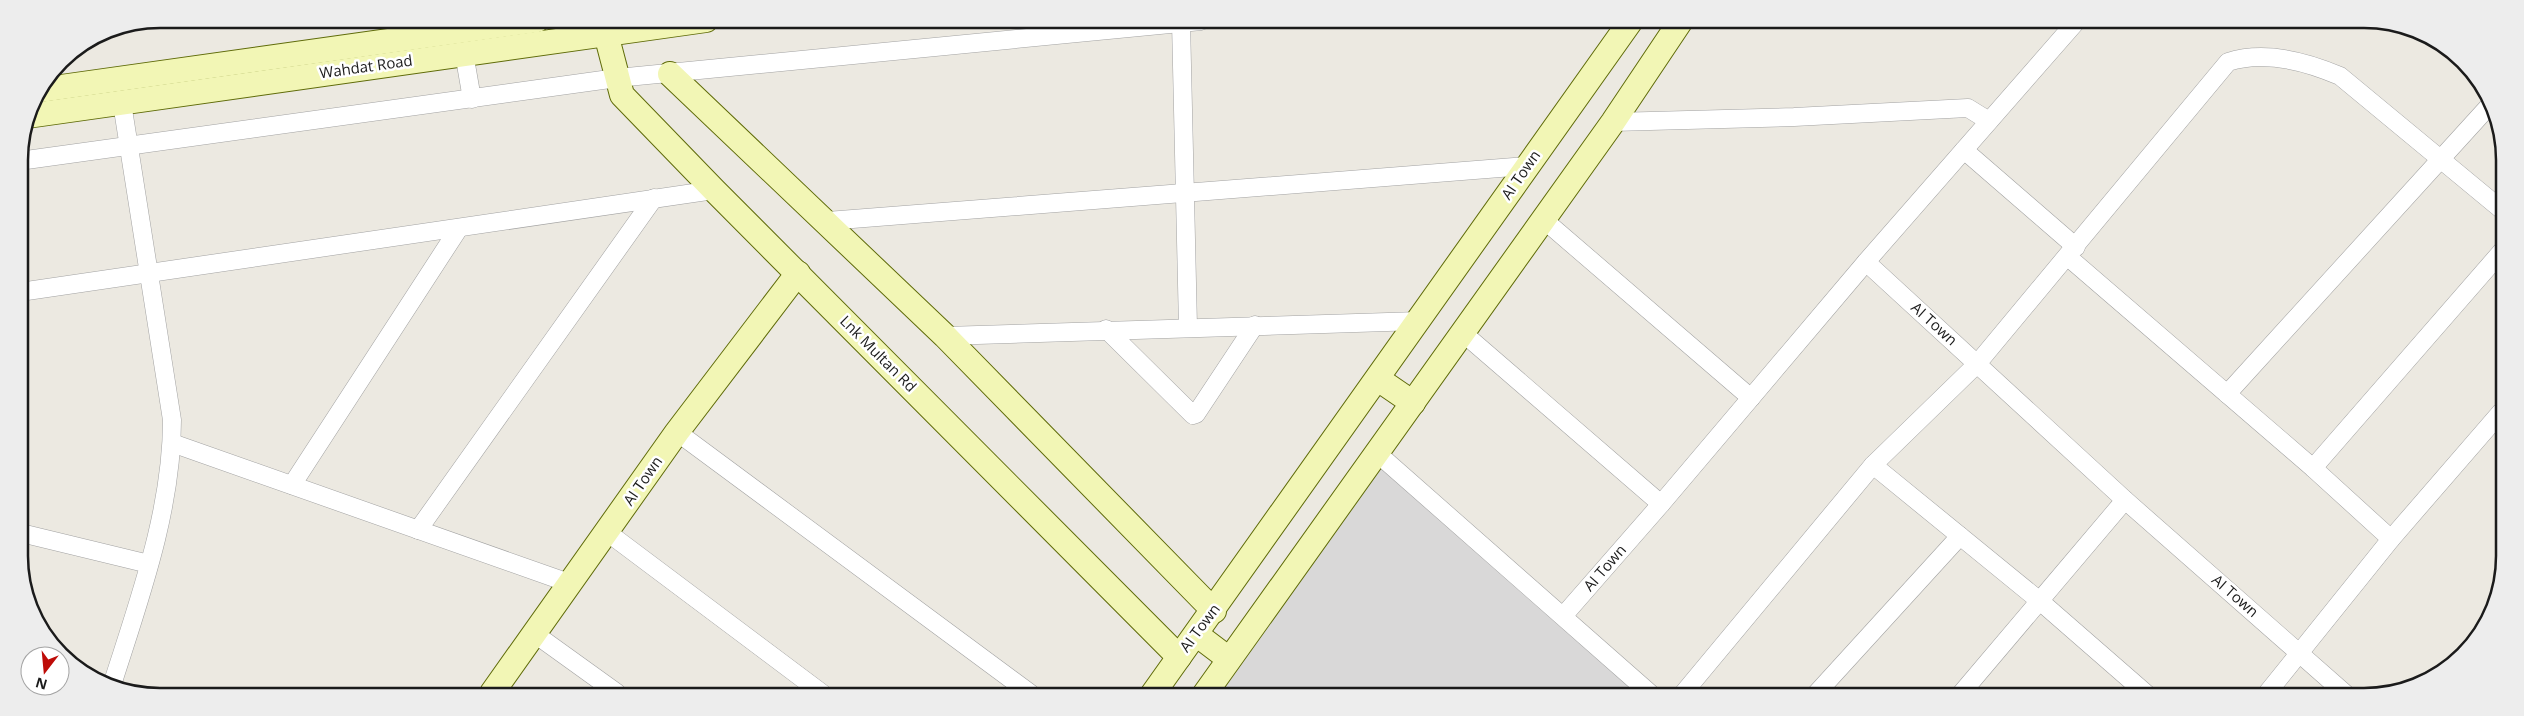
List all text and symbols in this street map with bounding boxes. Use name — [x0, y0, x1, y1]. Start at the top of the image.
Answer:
street label: Wahdat Road — [318, 50, 414, 82]
street label: AI Town — [1496, 146, 1544, 203]
street label: AI Town — [1907, 297, 1962, 349]
street label: Lnk Multan Rd — [836, 311, 921, 396]
street label: AI Town — [618, 452, 666, 509]
street label: AI Town — [1578, 540, 1630, 595]
street label: AI Town — [2208, 569, 2263, 621]
street label: AI Town — [1174, 599, 1224, 656]
north arrow — [20, 646, 70, 696]
text: N — [33, 673, 49, 695]

